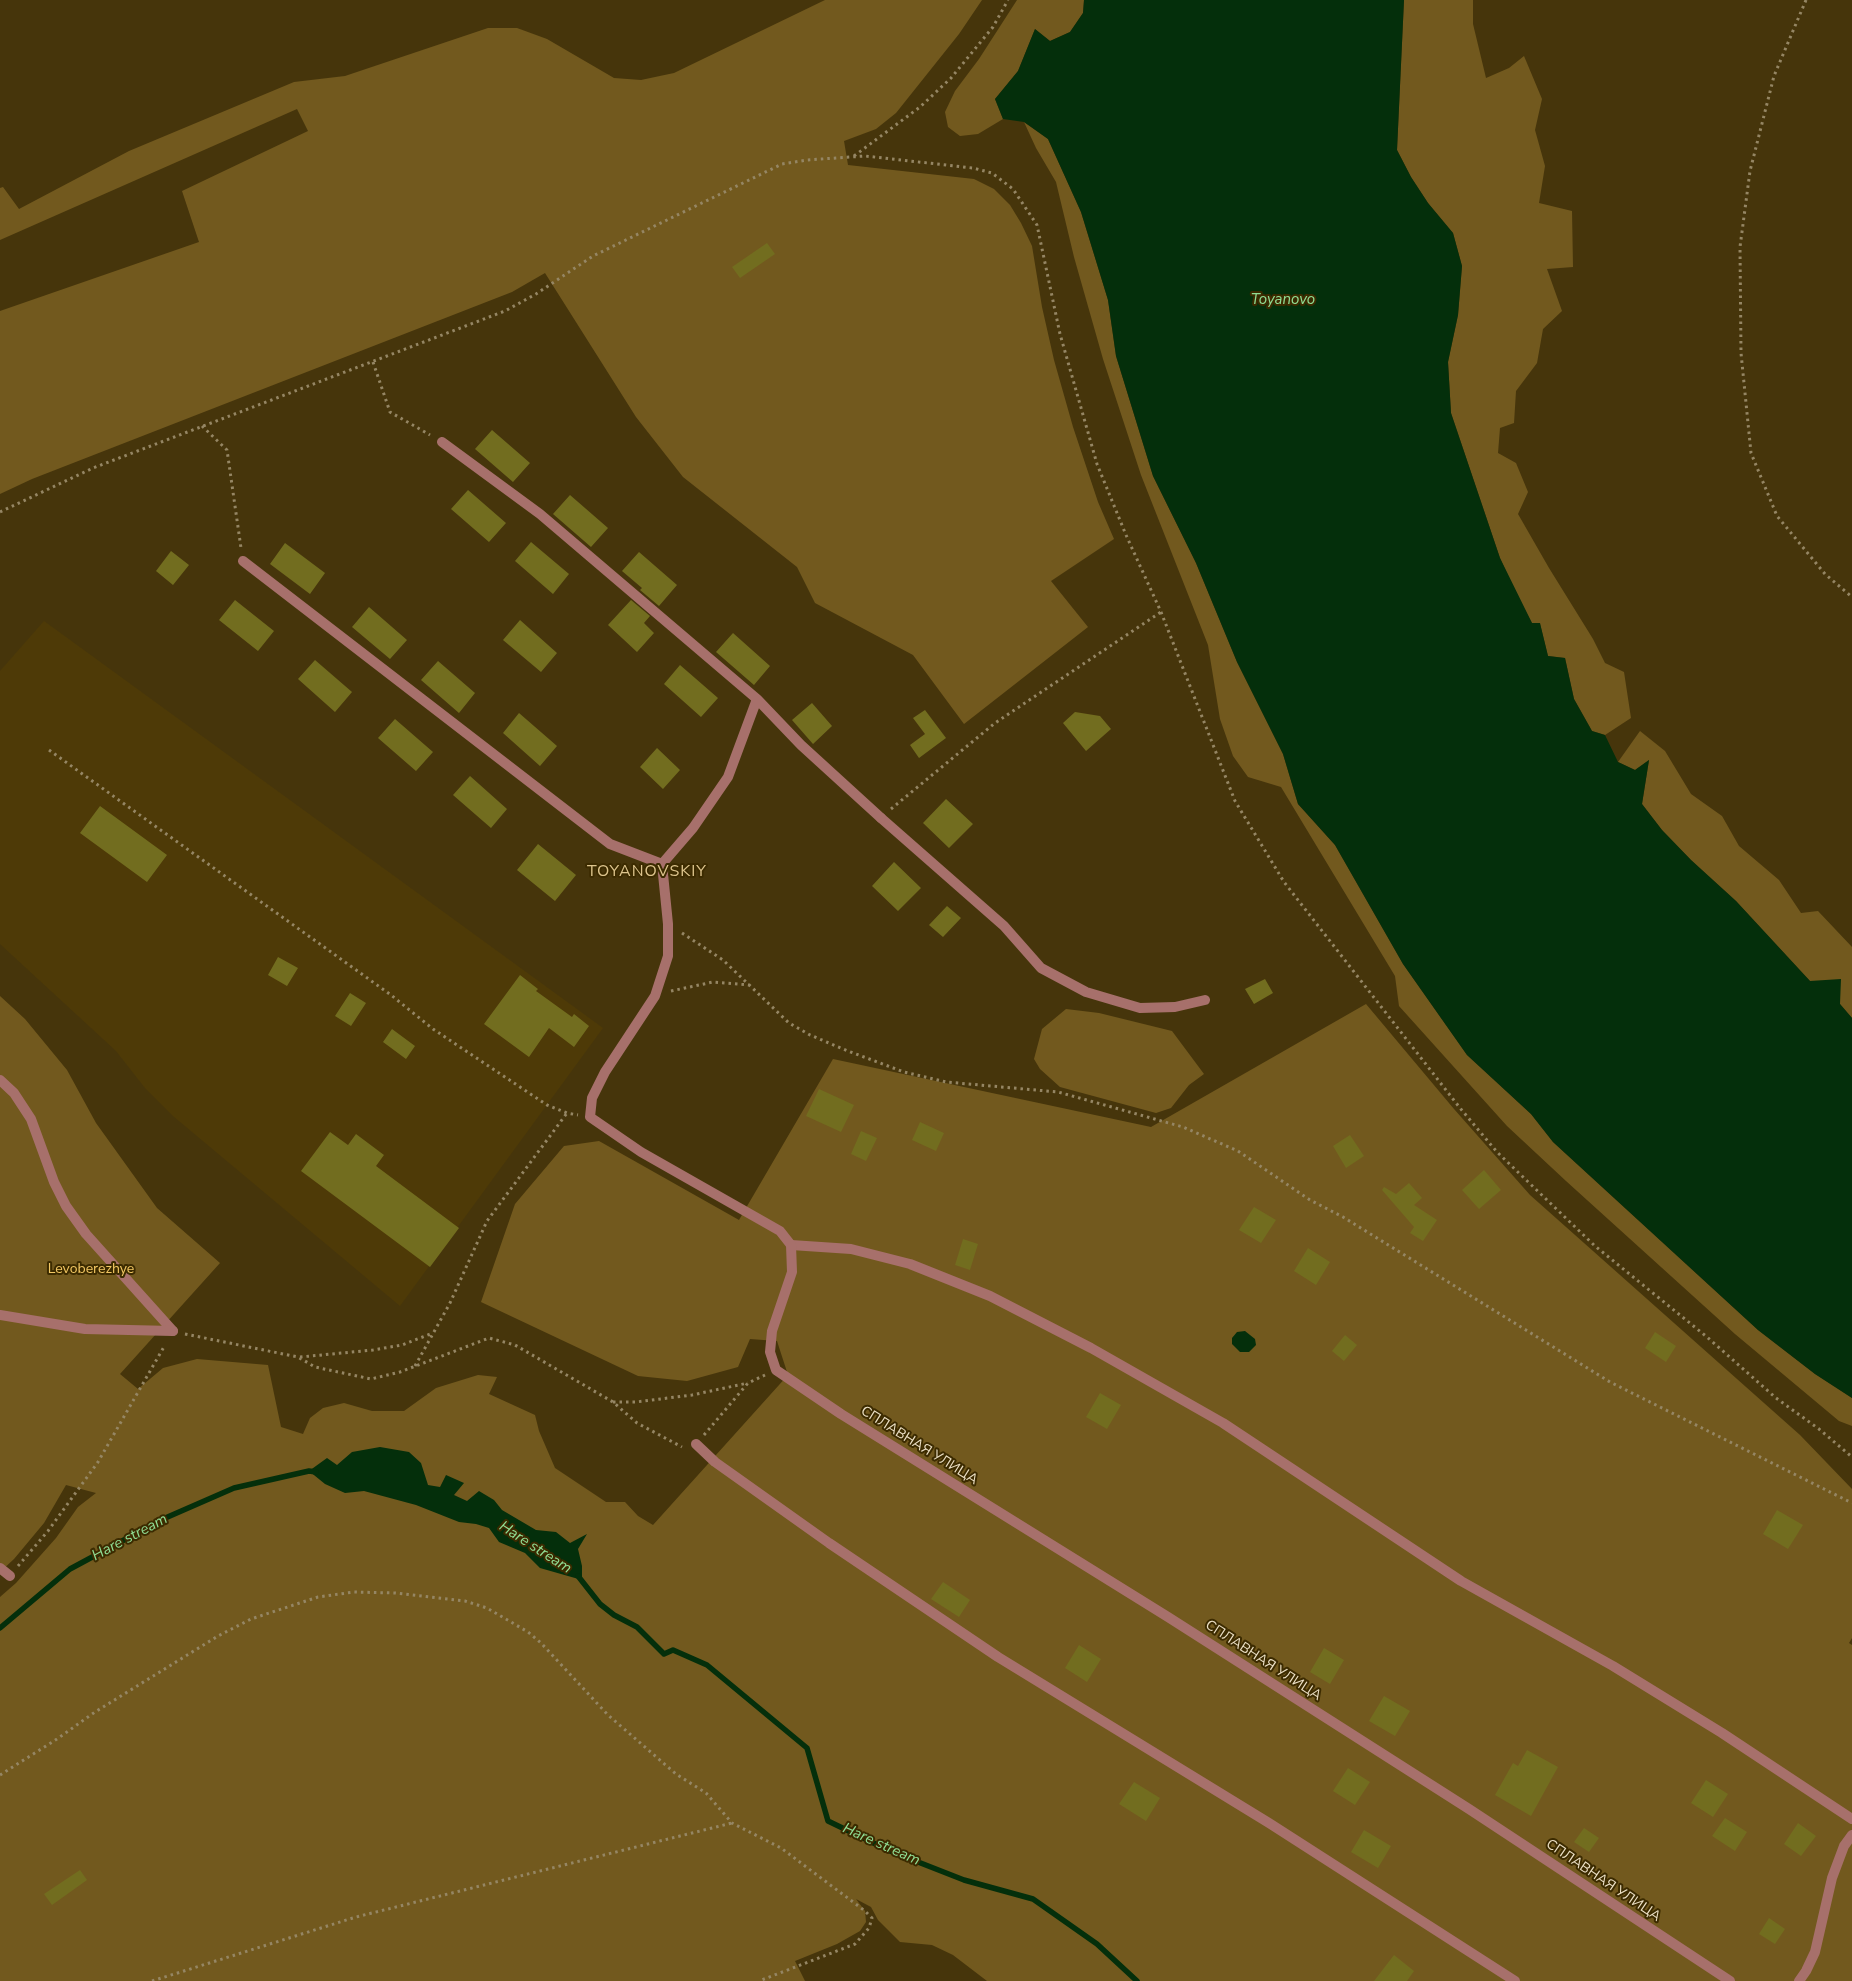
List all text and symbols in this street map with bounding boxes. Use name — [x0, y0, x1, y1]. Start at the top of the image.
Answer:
water label: Toyanovo — [1251, 291, 1315, 309]
district label: TOYANOVSKIY — [586, 862, 708, 882]
park label: Levoberezhye — [48, 1262, 134, 1278]
street label: СПЛАВНАЯ УЛИЦА — [857, 1403, 981, 1489]
water label: Hare stream — [89, 1511, 171, 1565]
water label: Hare stream — [495, 1518, 575, 1578]
street label: СПЛАВНАЯ УЛИЦА — [1202, 1617, 1324, 1705]
water label: Hare stream — [839, 1820, 923, 1870]
street label: СПЛАВНАЯ УЛИЦА — [1542, 1836, 1664, 1926]

